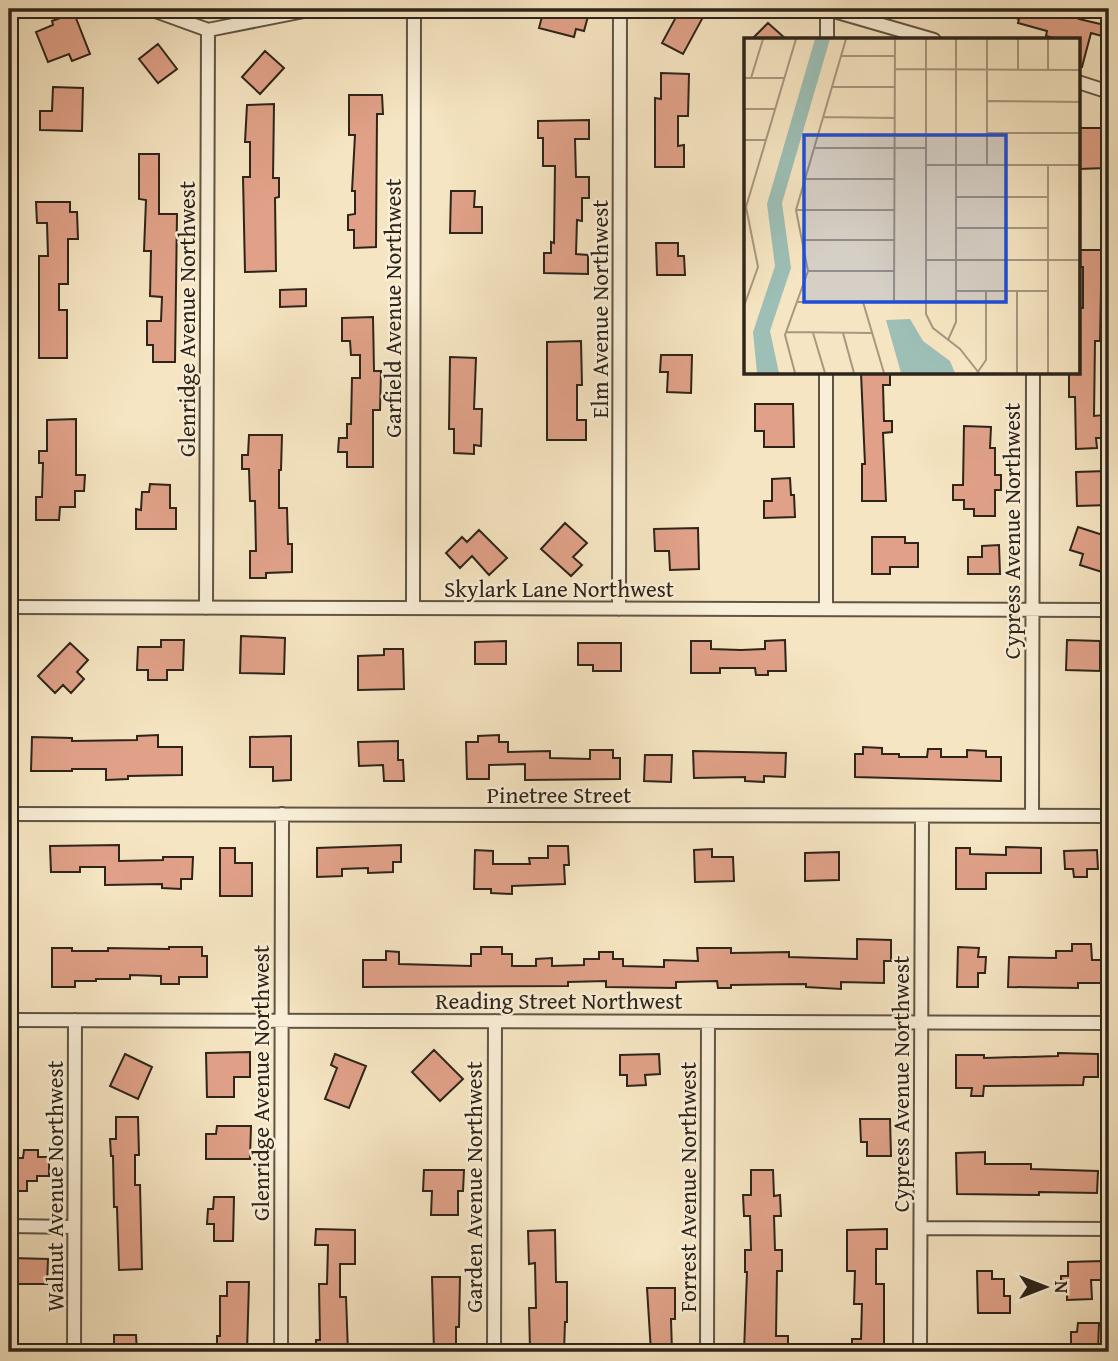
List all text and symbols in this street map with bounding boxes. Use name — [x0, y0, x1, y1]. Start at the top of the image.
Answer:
inset map — [744, 38, 1080, 374]
street label: Garfield Avenue Northwest — [376, 178, 409, 438]
street label: Glenridge Avenue Northwest — [170, 181, 203, 457]
street label: Elm Avenue Northwest — [583, 200, 616, 418]
street label: Cypress Avenue Northwest — [995, 403, 1028, 659]
street label: Skylark Lane Northwest — [444, 572, 674, 605]
street label: Pinetree Street — [487, 778, 631, 811]
street label: Glenridge Avenue Northwest — [244, 945, 277, 1221]
street label: Cypress Avenue Northwest — [884, 956, 917, 1212]
street label: Reading Street Northwest — [435, 984, 683, 1017]
street label: Walnut Avenue Northwest — [38, 1060, 71, 1312]
street label: Garden Avenue Northwest — [457, 1061, 490, 1313]
street label: Forrest Avenue Northwest — [671, 1062, 704, 1312]
north arrow — [1010, 1252, 1080, 1322]
text: N — [1048, 1281, 1076, 1294]

